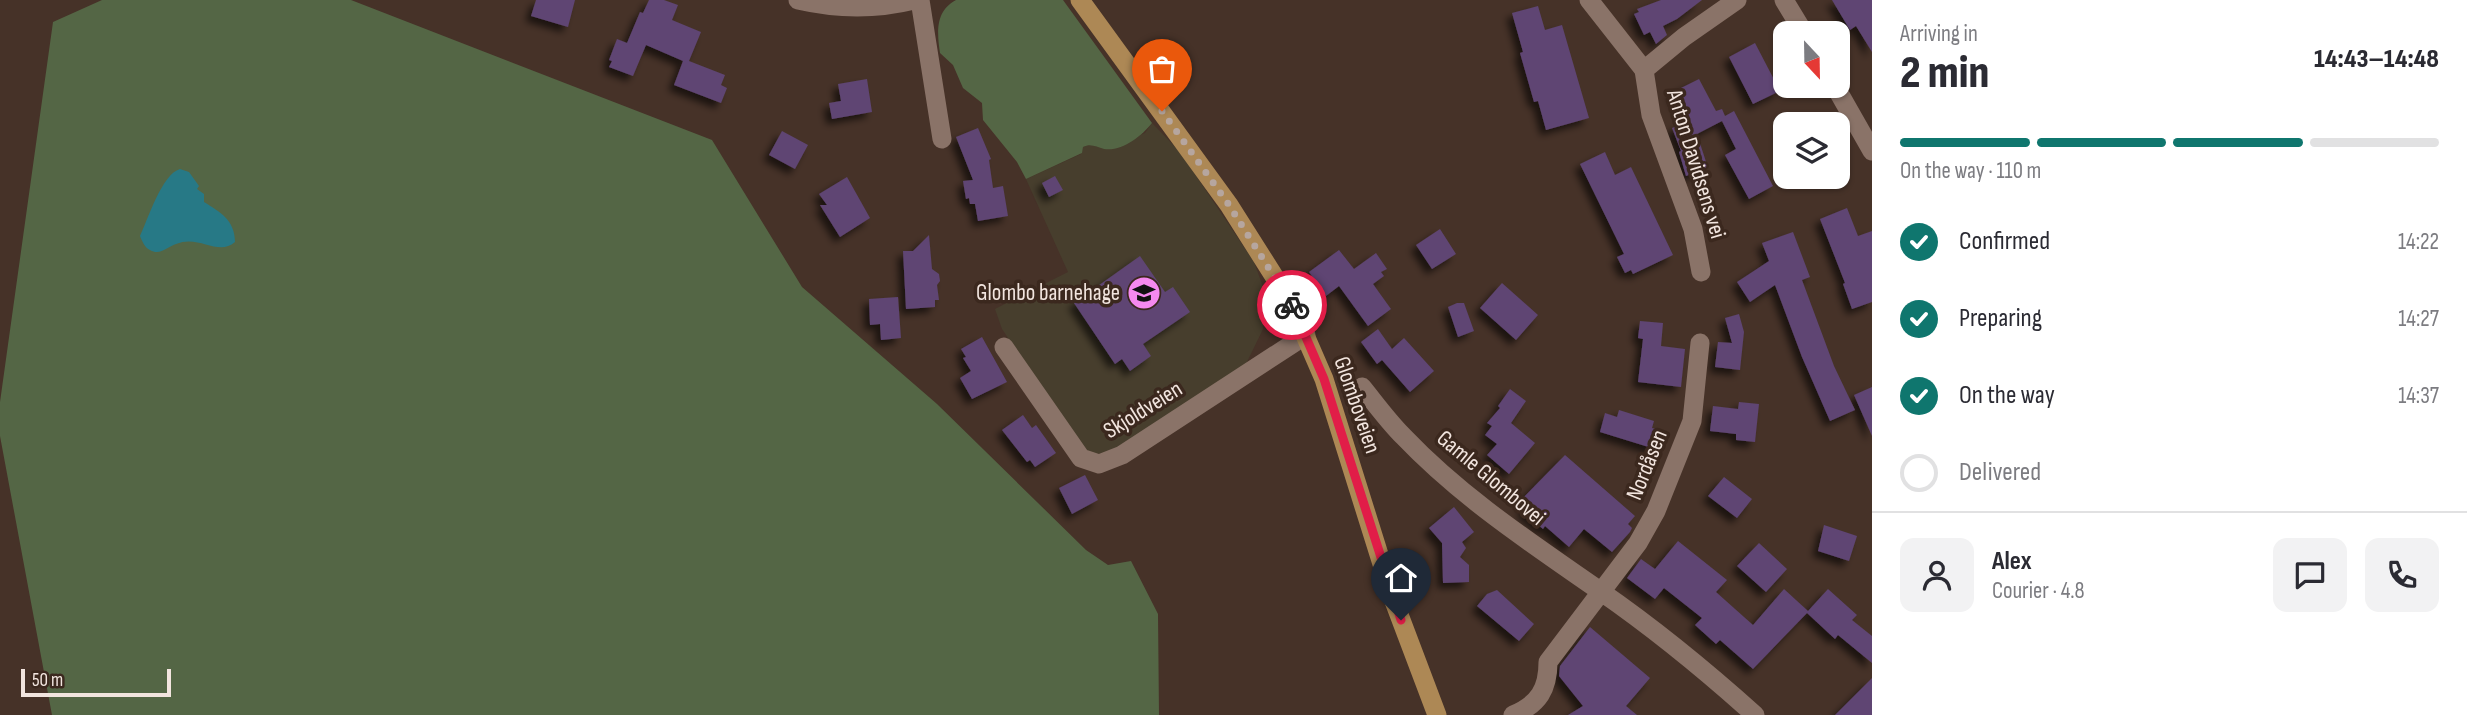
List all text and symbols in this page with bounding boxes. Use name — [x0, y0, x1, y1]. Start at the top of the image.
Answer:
text: Arriving in — [1900, 20, 1978, 48]
north arrow — [1773, 21, 1850, 98]
map controls — [1773, 21, 1850, 189]
pin — [1132, 39, 1192, 111]
text: 14:43–14:48 — [2314, 44, 2439, 75]
text: 2 min — [1900, 46, 1989, 101]
icon: bag — [1143, 50, 1181, 88]
street label: Anton Davidsens vei — [1660, 85, 1732, 242]
button: layers — [1773, 112, 1850, 189]
text: On the way · 110 m — [1900, 157, 2041, 185]
icon: check — [1900, 223, 1938, 261]
text: Confirmed — [1959, 226, 2050, 257]
text: 14:22 — [2398, 228, 2439, 256]
courier — [1257, 270, 1327, 340]
school or university icon: Glombo barnehage — [1125, 274, 1163, 312]
place label: Glombo barnehage — [976, 279, 1120, 307]
icon: bike — [1273, 286, 1311, 324]
icon: check — [1900, 300, 1938, 338]
text: Preparing — [1959, 303, 2042, 334]
text: 14:27 — [2398, 305, 2439, 333]
street label: Glomboveien — [1327, 353, 1387, 457]
street label: Skjoldveien — [1098, 375, 1188, 445]
icon: check — [1900, 377, 1938, 415]
text: On the way — [1959, 380, 2055, 411]
text: 14:37 — [2398, 382, 2439, 410]
street label: Gamle Glombovei — [1431, 424, 1551, 532]
street label: Nordåsen — [1620, 426, 1674, 504]
text: Delivered — [1959, 457, 2041, 488]
button: person — [1900, 538, 1974, 612]
button: chat — [2273, 538, 2347, 612]
button: phone — [2365, 538, 2439, 612]
text: Alex — [1992, 546, 2032, 577]
pin — [1371, 548, 1431, 620]
icon: home — [1382, 559, 1420, 597]
text: Courier · 4.8 — [1992, 577, 2085, 605]
scale bar — [21, 666, 172, 698]
text: 50 m — [32, 669, 63, 692]

